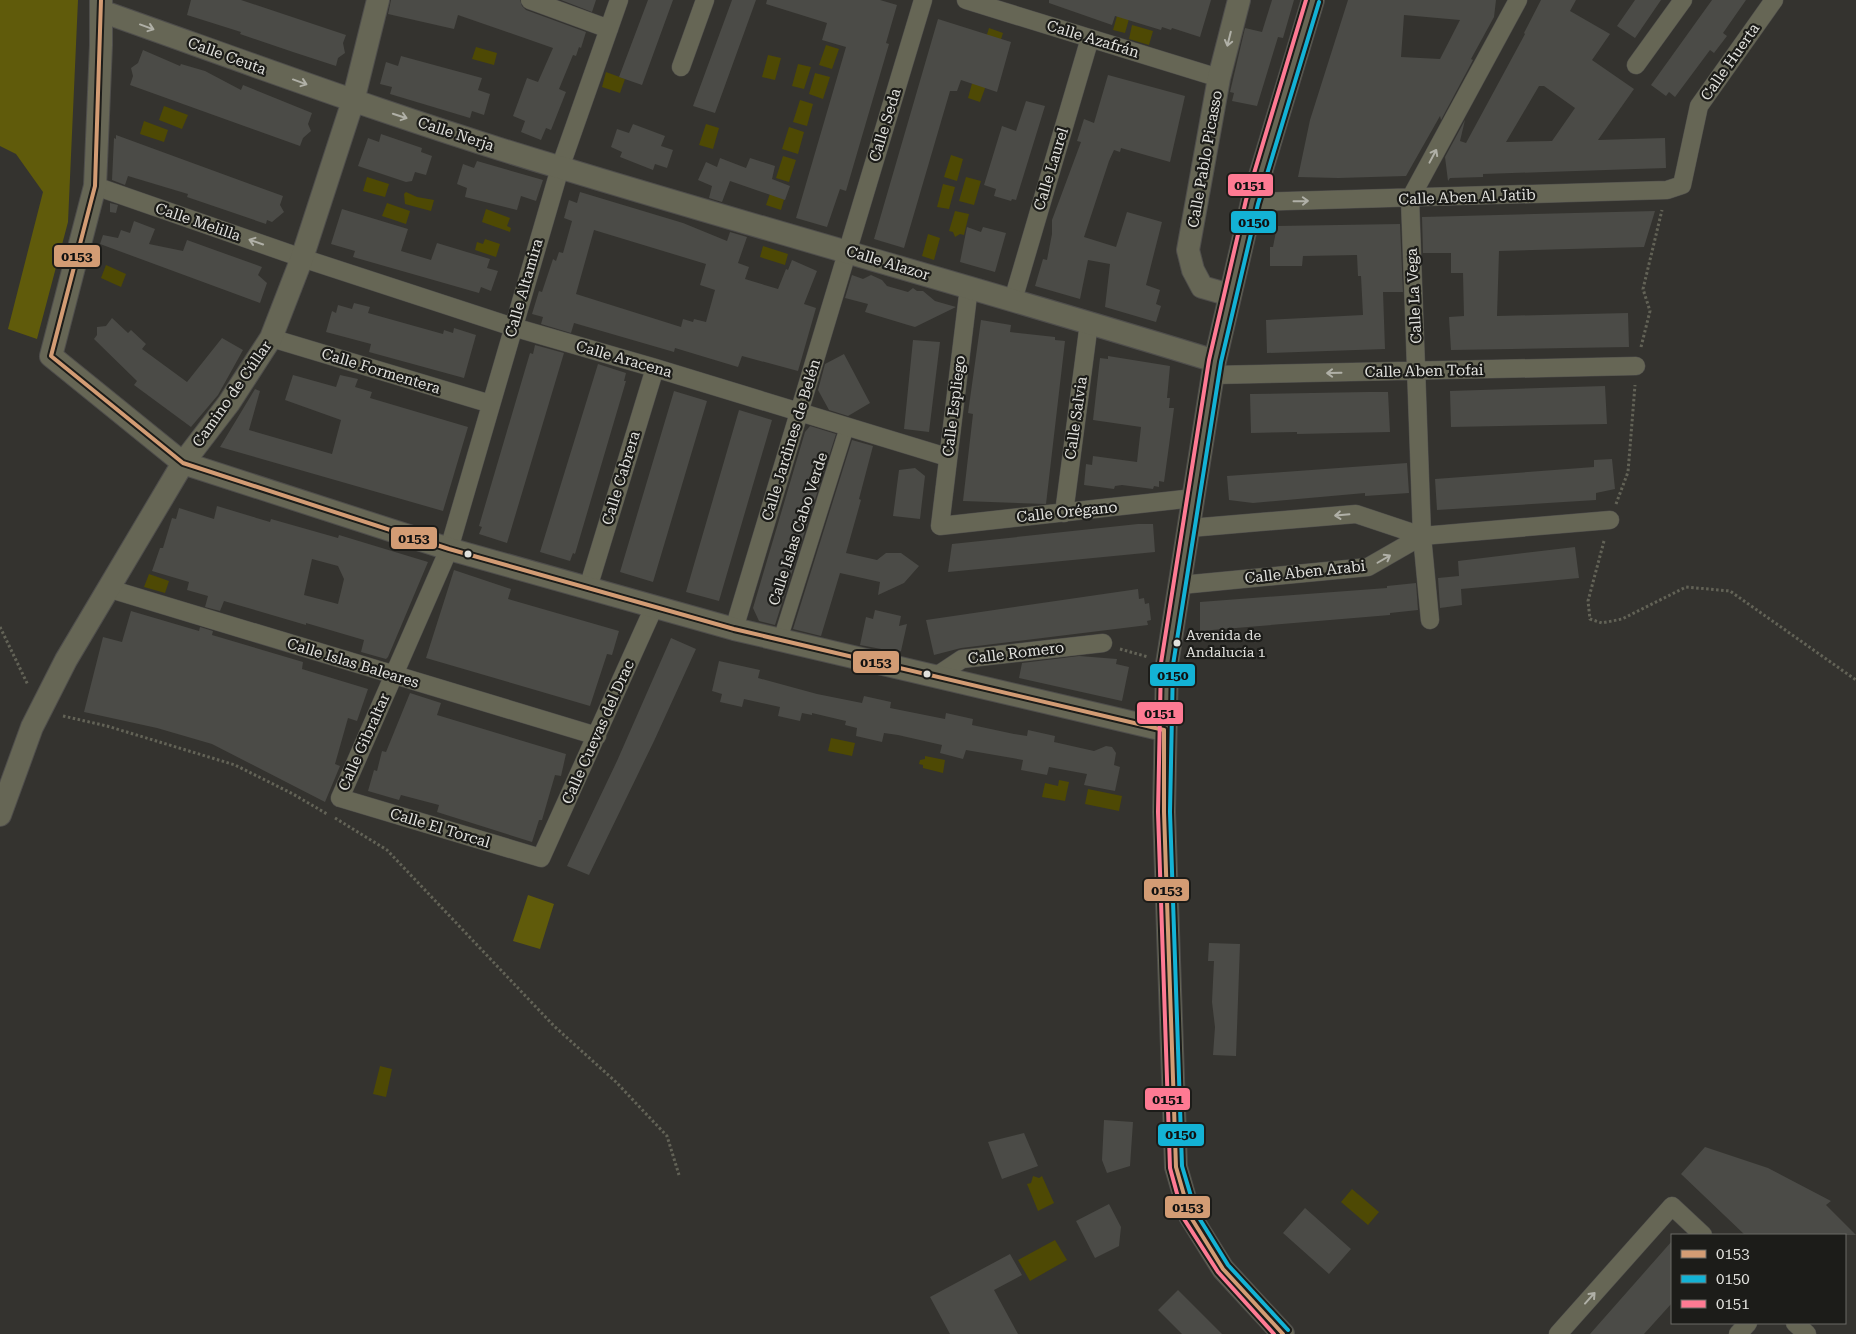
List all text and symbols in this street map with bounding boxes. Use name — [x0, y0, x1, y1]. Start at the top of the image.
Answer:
street label: Calle Azafrán — [1045, 16, 1142, 62]
street label: Calle Huerta — [1697, 20, 1763, 104]
one-way arrow — [139, 23, 154, 32]
one-way arrow — [1224, 31, 1233, 47]
street label: Calle Ceuta — [185, 33, 269, 79]
one-way arrow — [292, 78, 307, 87]
street label: Calle Seda — [865, 86, 905, 164]
street label: Calle Pablo Picasso — [1184, 89, 1226, 229]
one-way arrow — [391, 111, 407, 121]
street label: Calle Nerja — [416, 113, 496, 155]
street label: Calle Laurel — [1030, 125, 1072, 213]
one-way arrow — [1428, 149, 1438, 164]
line badge: 0151 — [1227, 173, 1274, 197]
text: 0151 — [1234, 177, 1266, 193]
street label: Calle Aben Al Jatib — [1398, 186, 1536, 208]
one-way arrow — [1292, 196, 1308, 206]
street label: Calle Melilla — [153, 199, 243, 245]
line badge: 0150 — [1230, 210, 1277, 234]
text: 0150 — [1238, 214, 1270, 230]
one-way arrow — [249, 237, 264, 246]
street label: Calle Altamira — [501, 237, 547, 339]
street label: Calle Alazor — [844, 242, 932, 284]
line badge: 0153 — [53, 244, 101, 268]
text: 0153 — [61, 248, 93, 264]
street label: Calle La Vega — [1403, 248, 1425, 344]
street label: Camino de Cúllar — [189, 337, 275, 451]
street label: Calle Aracena — [574, 337, 674, 381]
street label: Calle Formentera — [319, 344, 443, 398]
street label: Calle Espliego — [939, 354, 969, 458]
street label: Calle Jardines de Belén — [758, 357, 824, 523]
street label: Calle Aben Tofai — [1364, 361, 1484, 381]
one-way arrow — [1326, 368, 1342, 378]
street label: Calle Salvia — [1061, 375, 1091, 461]
street label: Calle Cabrera — [598, 429, 644, 527]
street label: Calle Islas Cabo Verde — [765, 450, 831, 608]
street label: Calle Orégano — [1016, 498, 1118, 526]
one-way arrow — [1334, 511, 1350, 520]
line badge: 0153 — [390, 526, 438, 550]
text: 0153 — [398, 530, 430, 546]
unlabelled marker — [463, 549, 473, 559]
one-way arrow — [1376, 553, 1390, 563]
street label: Calle Aben Arabi — [1244, 557, 1367, 587]
place label: Avenida de Andalucía 1 — [1186, 627, 1266, 660]
street label: Calle Islas Baleares — [285, 634, 421, 692]
street label: Calle Romero — [967, 638, 1065, 668]
marker: Avenida de Andalucía 1 — [1172, 638, 1182, 648]
line badge: 0153 — [852, 650, 900, 674]
text: 0153 — [860, 654, 892, 670]
street label: Calle Cuevas del Drac — [558, 657, 638, 807]
line badge: 0150 — [1149, 663, 1196, 687]
text: 0150 — [1157, 667, 1189, 683]
unlabelled marker — [922, 669, 932, 679]
street label: Calle Gibraltar — [334, 690, 394, 794]
line badge: 0151 — [1136, 701, 1184, 725]
text: 0151 — [1144, 705, 1176, 721]
street label: Calle El Torcal — [388, 804, 493, 852]
line badge: 0153 — [1143, 878, 1190, 902]
text: 0153 — [1151, 882, 1183, 898]
line badge: 0151 — [1144, 1087, 1191, 1111]
text: 0151 — [1152, 1091, 1184, 1107]
line badge: 0150 — [1157, 1123, 1205, 1147]
text: 0150 — [1165, 1126, 1197, 1142]
line badge: 0153 — [1164, 1195, 1211, 1219]
text: 0153 — [1172, 1199, 1204, 1215]
legend — [1671, 1234, 1846, 1324]
text: 0153 — [1716, 1245, 1750, 1263]
text: 0150 — [1716, 1270, 1750, 1288]
one-way arrow — [1584, 1291, 1596, 1304]
text: 0151 — [1716, 1295, 1750, 1313]

